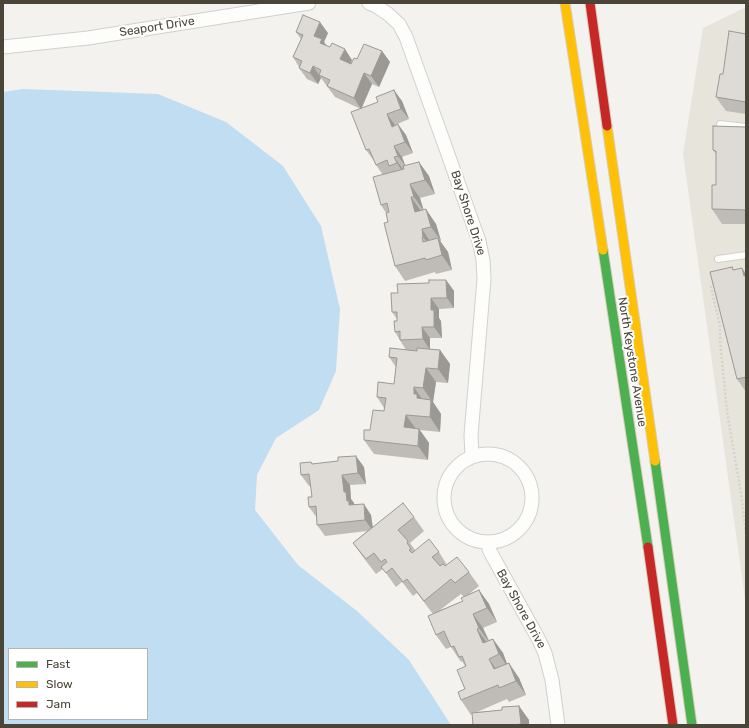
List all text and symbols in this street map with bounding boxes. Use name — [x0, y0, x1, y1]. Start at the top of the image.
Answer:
street label: Seaport Drive — [118, 14, 196, 40]
street label: Bay Shore Drive — [447, 169, 489, 257]
street label: North Keystone Avenue — [615, 296, 649, 428]
street label: Bay Shore Drive — [493, 567, 549, 651]
legend — [8, 648, 148, 720]
text: Fast — [46, 657, 70, 671]
text: Slow — [46, 677, 73, 691]
text: Jam — [46, 697, 71, 711]

